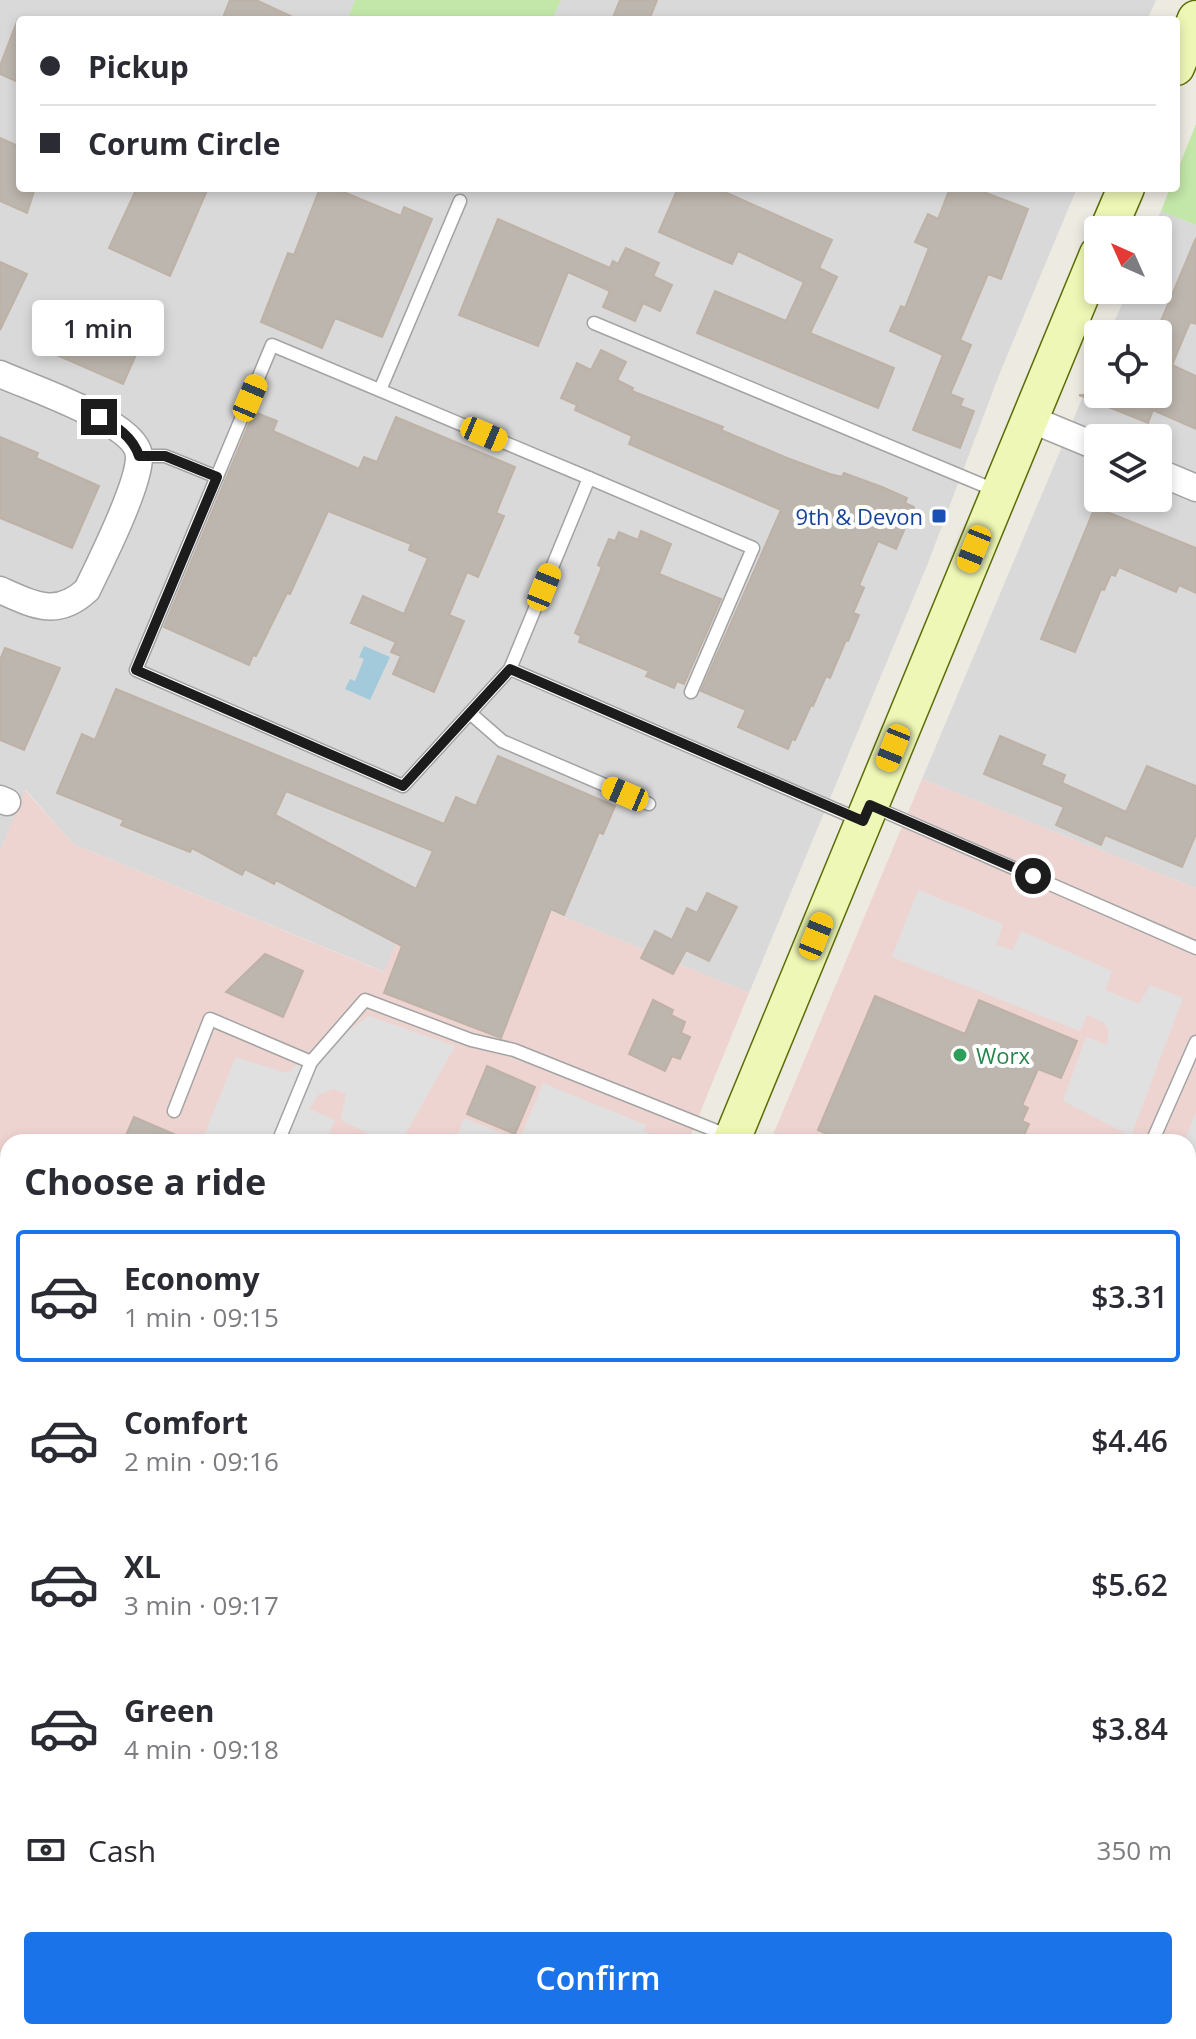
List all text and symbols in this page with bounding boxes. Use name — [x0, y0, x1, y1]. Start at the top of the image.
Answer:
text: Pickup — [88, 46, 189, 87]
text: Corum Circle — [88, 123, 280, 164]
north arrow — [1084, 216, 1172, 304]
map controls — [1084, 216, 1172, 512]
callout: 1 min — [33, 301, 165, 357]
text: 1 min — [63, 310, 133, 346]
button: locate — [1084, 320, 1172, 408]
car — [230, 371, 270, 425]
route end — [81, 399, 117, 435]
car — [457, 414, 511, 454]
button: layers — [1084, 424, 1172, 512]
place label: 9th & Devon — [796, 501, 923, 531]
marker: 9th & Devon — [930, 507, 948, 525]
car — [954, 522, 994, 576]
car — [524, 560, 564, 614]
car — [873, 721, 913, 775]
car — [598, 774, 652, 814]
route start — [1015, 858, 1051, 894]
car — [796, 909, 836, 963]
place label: Worx — [976, 1040, 1031, 1070]
marker: Worx — [951, 1046, 969, 1064]
text: Choose a ride — [24, 1157, 266, 1206]
text: Economy — [124, 1258, 260, 1299]
icon: car — [28, 1260, 100, 1332]
text: $3.31 — [1091, 1276, 1168, 1317]
text: 1 min · 09:15 — [124, 1299, 279, 1335]
text: Comfort — [124, 1402, 248, 1443]
icon: car — [28, 1404, 100, 1476]
text: $4.46 — [1091, 1420, 1168, 1461]
text: 2 min · 09:16 — [124, 1443, 279, 1479]
text: XL — [124, 1546, 161, 1587]
icon: car — [28, 1548, 100, 1620]
text: $5.62 — [1091, 1564, 1168, 1605]
text: 3 min · 09:17 — [124, 1587, 279, 1623]
text: Green — [124, 1690, 215, 1731]
icon: car — [28, 1692, 100, 1764]
text: $3.84 — [1091, 1708, 1168, 1749]
text: 4 min · 09:18 — [124, 1731, 279, 1767]
icon: cash — [24, 1828, 68, 1872]
text: Cash — [88, 1830, 156, 1871]
text: 350 m — [1097, 1832, 1172, 1868]
button: Confirm — [24, 1932, 1172, 2024]

